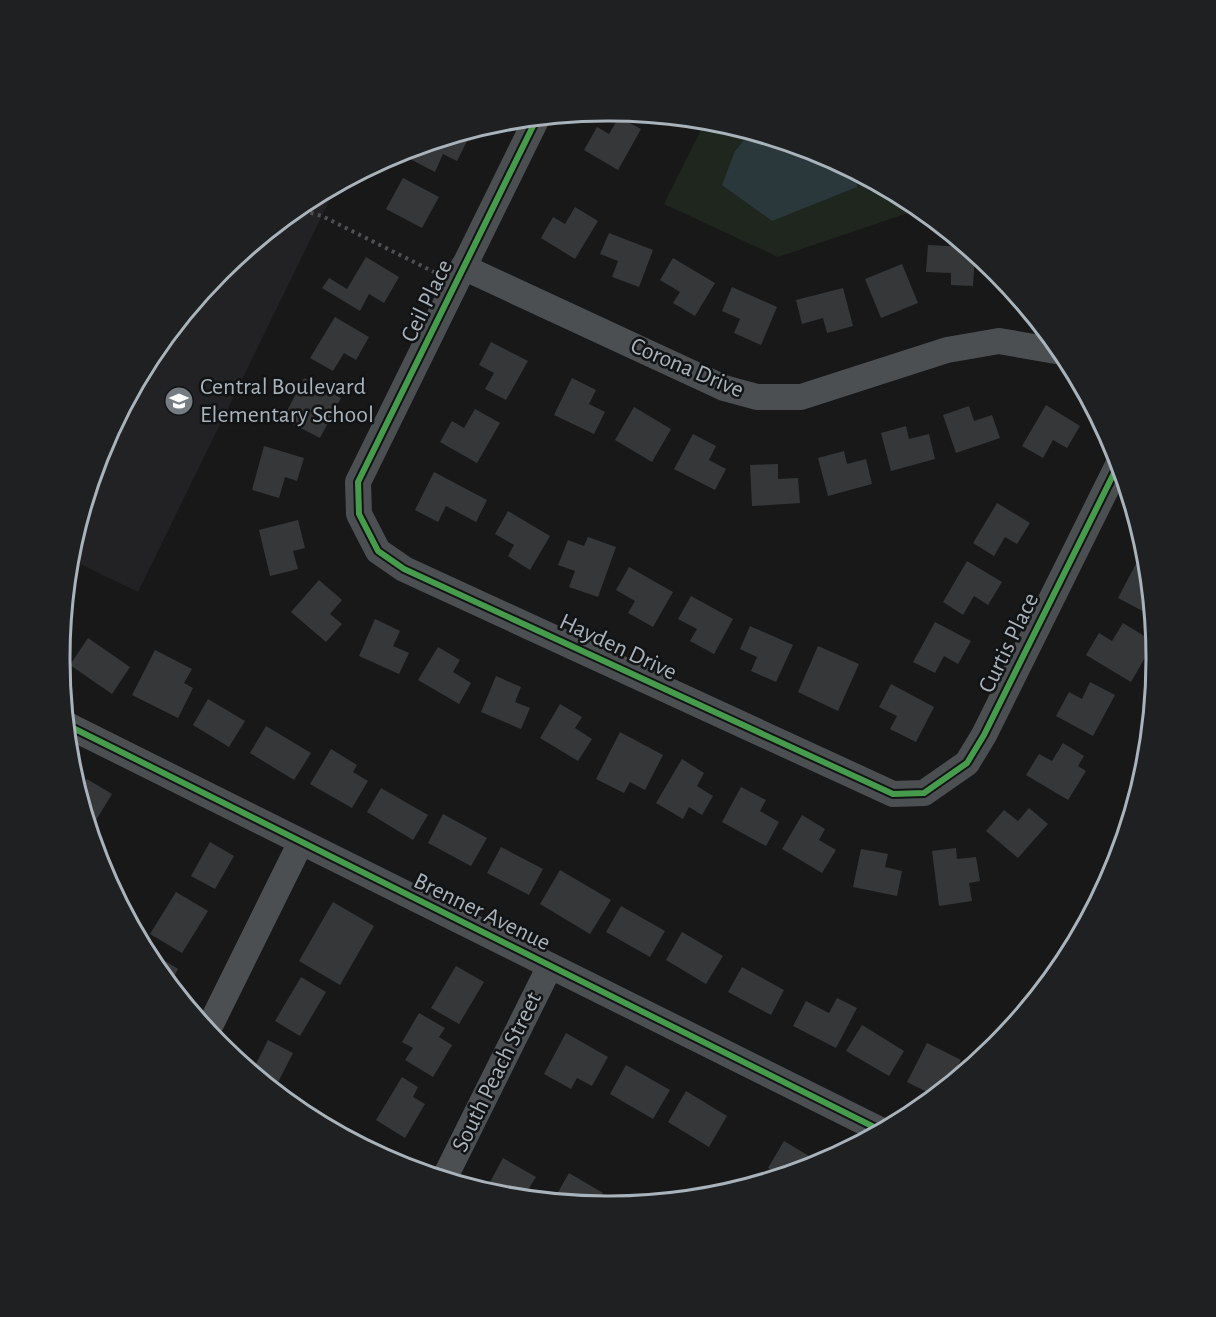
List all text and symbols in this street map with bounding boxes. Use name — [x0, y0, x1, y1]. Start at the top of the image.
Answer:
street label: Ceil Place — [397, 256, 457, 346]
street label: Corona Drive — [627, 333, 747, 403]
place label: Central Boulevard Elementary School — [200, 375, 374, 427]
school or university icon: Central Boulevard Elementary School — [163, 385, 195, 417]
street label: Curtis Place — [975, 589, 1043, 697]
street label: Hayden Drive — [556, 609, 680, 685]
street label: Brenner Avenue — [410, 869, 554, 955]
street label: South Peach Street — [448, 988, 546, 1156]

